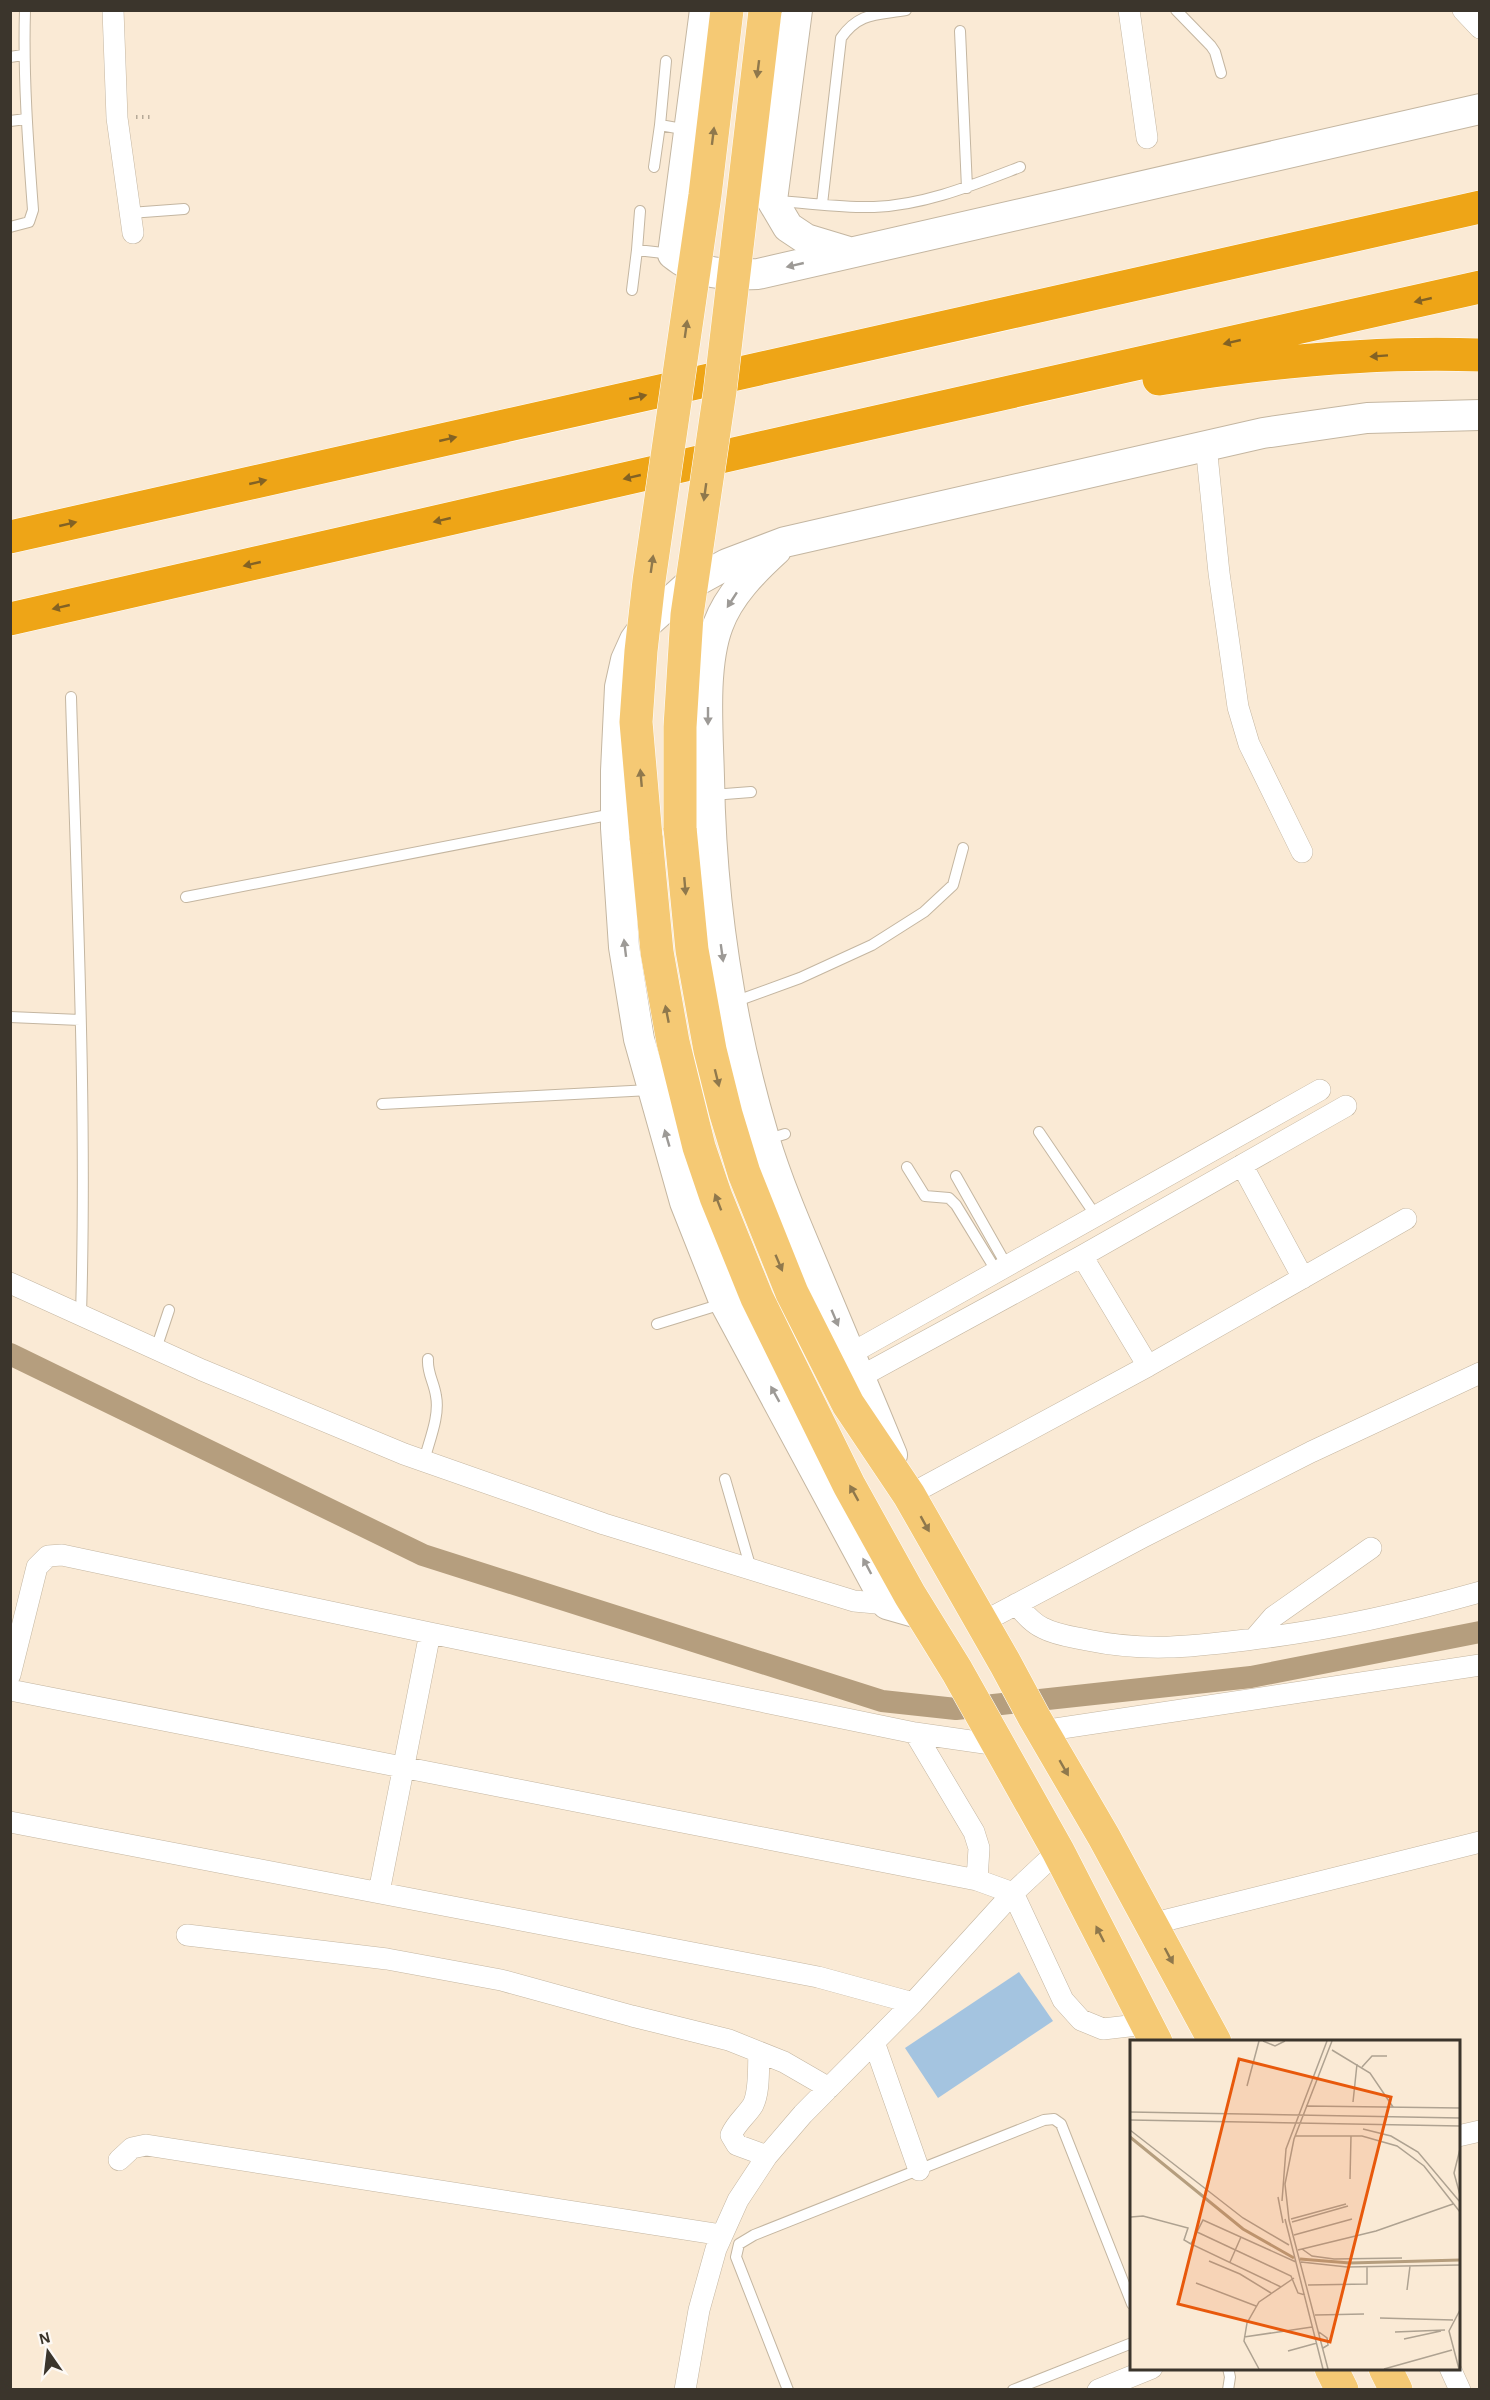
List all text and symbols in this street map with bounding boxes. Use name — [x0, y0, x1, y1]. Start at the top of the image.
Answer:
one-way arrow — [754, 60, 763, 79]
one-way arrow — [708, 126, 717, 145]
one-way arrow — [786, 261, 804, 271]
one-way arrow — [1413, 296, 1432, 305]
one-way arrow — [681, 319, 690, 338]
one-way arrow — [1223, 338, 1241, 348]
one-way arrow — [1370, 351, 1389, 361]
one-way arrow — [629, 391, 648, 401]
one-way arrow — [439, 434, 458, 443]
one-way arrow — [622, 473, 641, 482]
one-way arrow — [249, 477, 268, 486]
one-way arrow — [701, 483, 710, 502]
one-way arrow — [432, 516, 451, 526]
one-way arrow — [58, 519, 77, 529]
one-way arrow — [647, 554, 656, 573]
one-way arrow — [242, 560, 261, 569]
one-way arrow — [726, 592, 737, 608]
one-way arrow — [52, 603, 71, 613]
one-way arrow — [703, 707, 713, 726]
one-way arrow — [636, 769, 646, 788]
one-way arrow — [680, 877, 690, 896]
one-way arrow — [620, 938, 630, 957]
one-way arrow — [718, 943, 727, 962]
one-way arrow — [662, 1005, 671, 1024]
one-way arrow — [713, 1069, 723, 1088]
one-way arrow — [662, 1129, 671, 1147]
one-way arrow — [713, 1193, 723, 1211]
one-way arrow — [775, 1254, 784, 1272]
one-way arrow — [830, 1310, 840, 1328]
one-way arrow — [770, 1385, 780, 1402]
one-way arrow — [849, 1484, 859, 1501]
one-way arrow — [920, 1516, 930, 1533]
one-way arrow — [862, 1557, 872, 1574]
one-way arrow — [1058, 1759, 1068, 1776]
one-way arrow — [1095, 1925, 1105, 1942]
one-way arrow — [1164, 1948, 1174, 1965]
inset map — [1130, 2040, 1460, 2370]
north arrow — [18, 2322, 78, 2382]
text: N — [37, 2329, 52, 2348]

